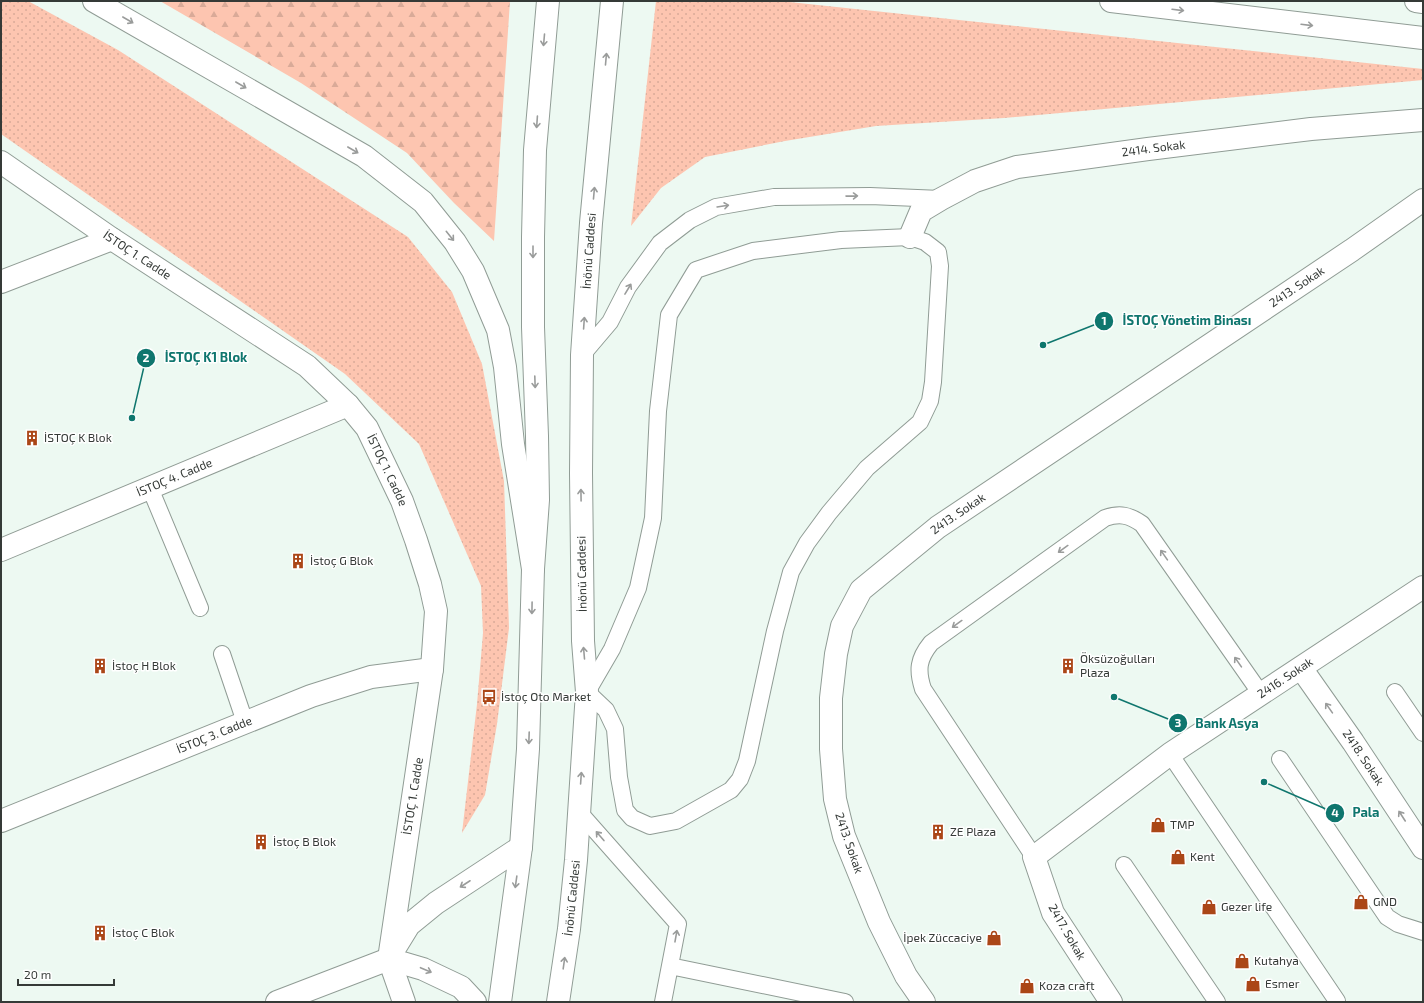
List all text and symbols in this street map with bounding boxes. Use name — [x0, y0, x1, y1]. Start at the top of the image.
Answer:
one-way arrow — [1171, 6, 1184, 13]
one-way arrow — [122, 17, 134, 25]
one-way arrow — [1300, 21, 1313, 29]
one-way arrow — [541, 33, 548, 46]
one-way arrow — [603, 53, 610, 66]
one-way arrow — [235, 82, 247, 90]
one-way arrow — [534, 115, 541, 128]
street label: 2414. Sokak — [1121, 136, 1186, 159]
one-way arrow — [347, 147, 359, 155]
one-way arrow — [590, 187, 597, 200]
one-way arrow — [845, 192, 858, 200]
one-way arrow — [716, 201, 729, 209]
street label: İnönü Caddesi — [579, 212, 598, 289]
street label: İSTOÇ 1. Cadde — [101, 227, 174, 282]
one-way arrow — [446, 230, 454, 241]
one-way arrow — [529, 245, 537, 258]
street label: 2413. Sokak — [1266, 263, 1327, 310]
one-way arrow — [624, 283, 632, 295]
callout: İSTOÇ Yönetim Binası — [1094, 308, 1260, 333]
text: İSTOÇ Yönetim Binası — [1123, 312, 1251, 329]
text: 1 — [1101, 313, 1107, 327]
one-way arrow — [581, 317, 588, 330]
callout: İSTOÇ K1 Blok — [136, 345, 255, 370]
text: İSTOÇ K1 Blok — [165, 349, 248, 366]
text: 2 — [143, 350, 150, 364]
one-way arrow — [532, 375, 539, 388]
building icon: İSTOÇ K Blok — [23, 429, 41, 447]
place label: İSTOÇ K Blok — [44, 430, 112, 445]
street label: İSTOÇ 1. Cadde — [365, 431, 411, 508]
street label: İSTOÇ 4. Cadde — [134, 455, 214, 499]
one-way arrow — [577, 489, 585, 502]
street label: 2413. Sokak — [927, 489, 987, 537]
street label: İnönü Caddesi — [573, 536, 589, 612]
one-way arrow — [1057, 544, 1068, 553]
one-way arrow — [1160, 550, 1168, 561]
building icon: İstoç G Blok — [289, 552, 307, 570]
place label: İstoç G Blok — [310, 553, 373, 568]
one-way arrow — [529, 601, 536, 614]
one-way arrow — [951, 620, 962, 628]
one-way arrow — [580, 647, 587, 660]
place label: Öksüzoğulları Plaza — [1080, 651, 1155, 679]
street label: 2416. Sokak — [1254, 654, 1315, 700]
one-way arrow — [1234, 656, 1242, 667]
building icon: İstoç H Blok — [91, 657, 109, 675]
building icon: Öksüzoğulları Plaza — [1059, 657, 1077, 675]
place label: İstoç H Blok — [112, 658, 176, 673]
bus stop icon: İstoç Oto Market — [480, 688, 498, 706]
place label: İstoç Oto Market — [501, 689, 592, 704]
one-way arrow — [1325, 702, 1333, 713]
callout: Bank Asya — [1168, 711, 1267, 736]
street label: İSTOÇ 3. Cadde — [174, 713, 254, 756]
text: 3 — [1175, 715, 1182, 729]
text: Bank Asya — [1195, 715, 1259, 731]
street label: 2418. Sokak — [1340, 726, 1388, 788]
one-way arrow — [525, 731, 533, 744]
street label: İSTOÇ 1. Cadde — [399, 756, 426, 836]
one-way arrow — [578, 772, 585, 785]
callout: Pala — [1325, 800, 1388, 825]
text: Pala — [1352, 804, 1380, 820]
text: 4 — [1331, 805, 1339, 819]
street label: 2413. Sokak — [833, 810, 867, 875]
one-way arrow — [1397, 810, 1406, 821]
shop icon: TMP — [1149, 816, 1167, 834]
place label: TMP — [1170, 817, 1195, 831]
building icon: ZE Plaza — [929, 823, 947, 841]
place label: ZE Plaza — [950, 824, 996, 838]
one-way arrow — [595, 831, 605, 841]
building icon: İstoç B Blok — [252, 833, 270, 851]
place label: İstoç B Blok — [273, 834, 336, 849]
shop icon: Kent — [1169, 848, 1187, 866]
place label: Kent — [1190, 849, 1215, 863]
street label: İnönü Caddesi — [560, 859, 582, 937]
one-way arrow — [512, 875, 520, 888]
one-way arrow — [460, 880, 471, 888]
shop icon: GND — [1352, 893, 1370, 911]
place label: GND — [1373, 894, 1397, 908]
shop icon: Gezer life — [1200, 898, 1218, 916]
place label: Gezer life — [1221, 899, 1272, 913]
street label: 2417. Sokak — [1046, 901, 1089, 962]
building icon: İstoç C Blok — [91, 924, 109, 942]
place label: İstoç C Blok — [112, 925, 175, 940]
shop icon: İpek Züccaciye — [985, 929, 1003, 947]
one-way arrow — [672, 930, 680, 943]
place label: İpek Züccaciye — [903, 930, 982, 944]
shop icon: Kutahya — [1233, 952, 1251, 970]
place label: Kutahya — [1254, 953, 1299, 967]
one-way arrow — [560, 957, 568, 970]
scale bar — [18, 961, 114, 987]
text: 20 m — [24, 967, 51, 981]
one-way arrow — [419, 967, 431, 974]
shop icon: Esmer — [1244, 975, 1262, 993]
place label: Esmer — [1265, 976, 1300, 990]
shop icon: Koza craft — [1018, 977, 1036, 995]
place label: Koza craft — [1039, 978, 1095, 992]

